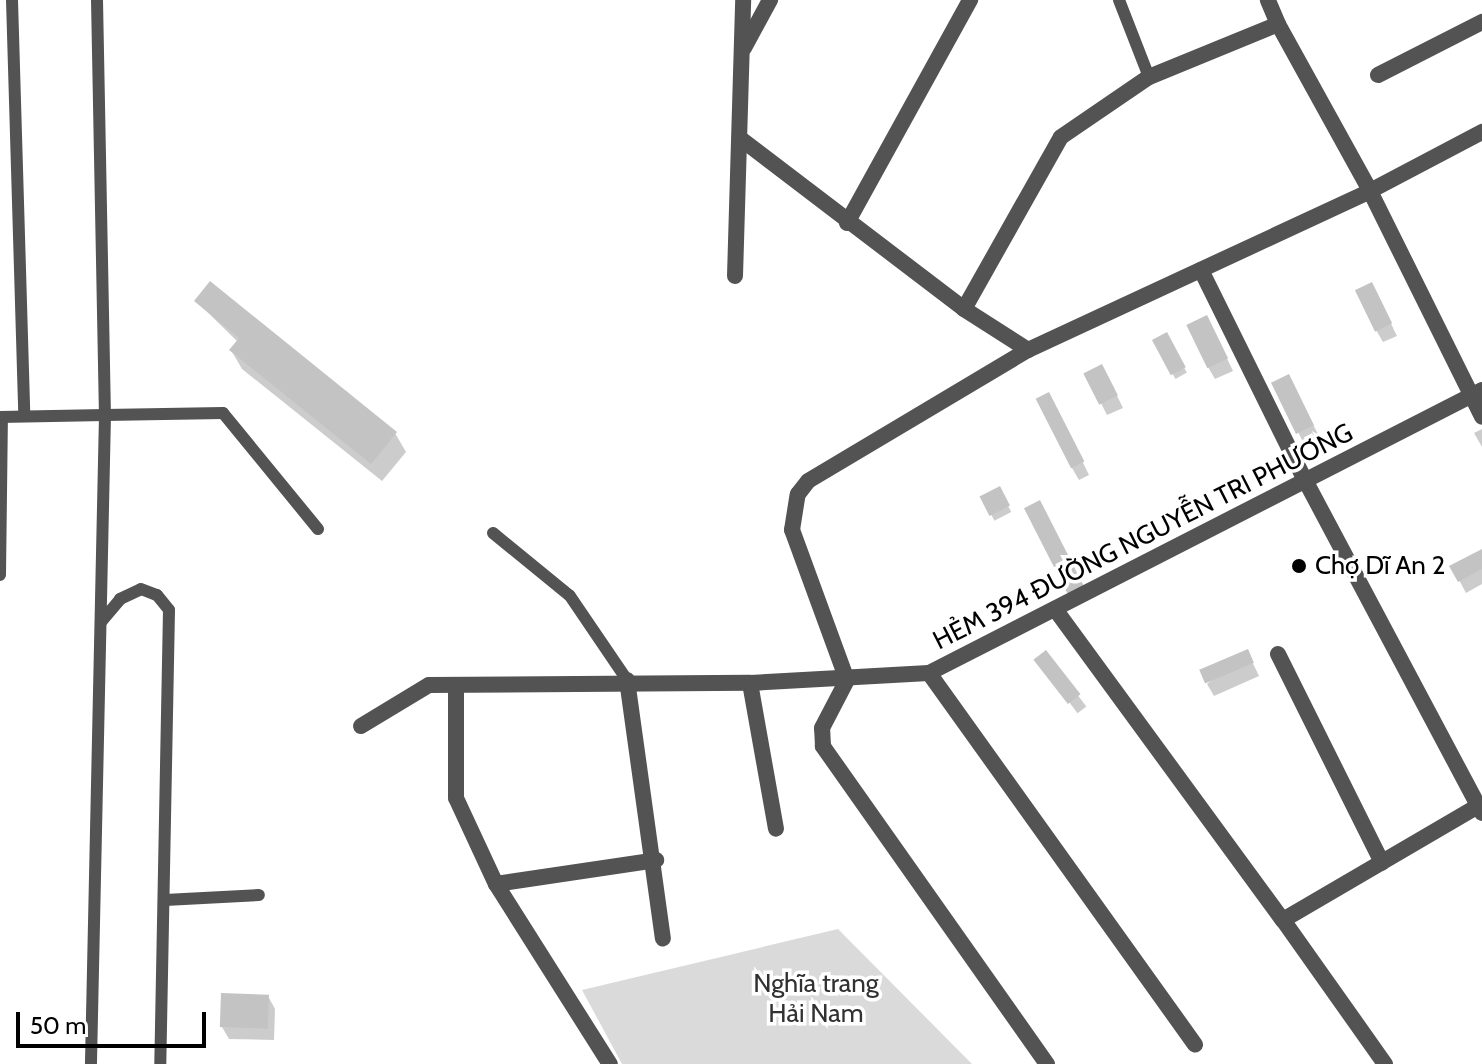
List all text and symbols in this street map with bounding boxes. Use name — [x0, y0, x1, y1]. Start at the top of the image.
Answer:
street label: HẺM 394 ĐƯỜNG NGUYỄN TRI PHƯƠNG — [928, 417, 1358, 657]
place label: Chợ Dĩ An 2 — [1315, 550, 1445, 582]
marker: Chợ Dĩ An 2 — [1290, 557, 1308, 575]
park label: Nghĩa trang Hải Nam — [753, 968, 879, 1030]
scale bar — [20, 996, 210, 1046]
text: 50 m — [30, 1011, 86, 1040]

